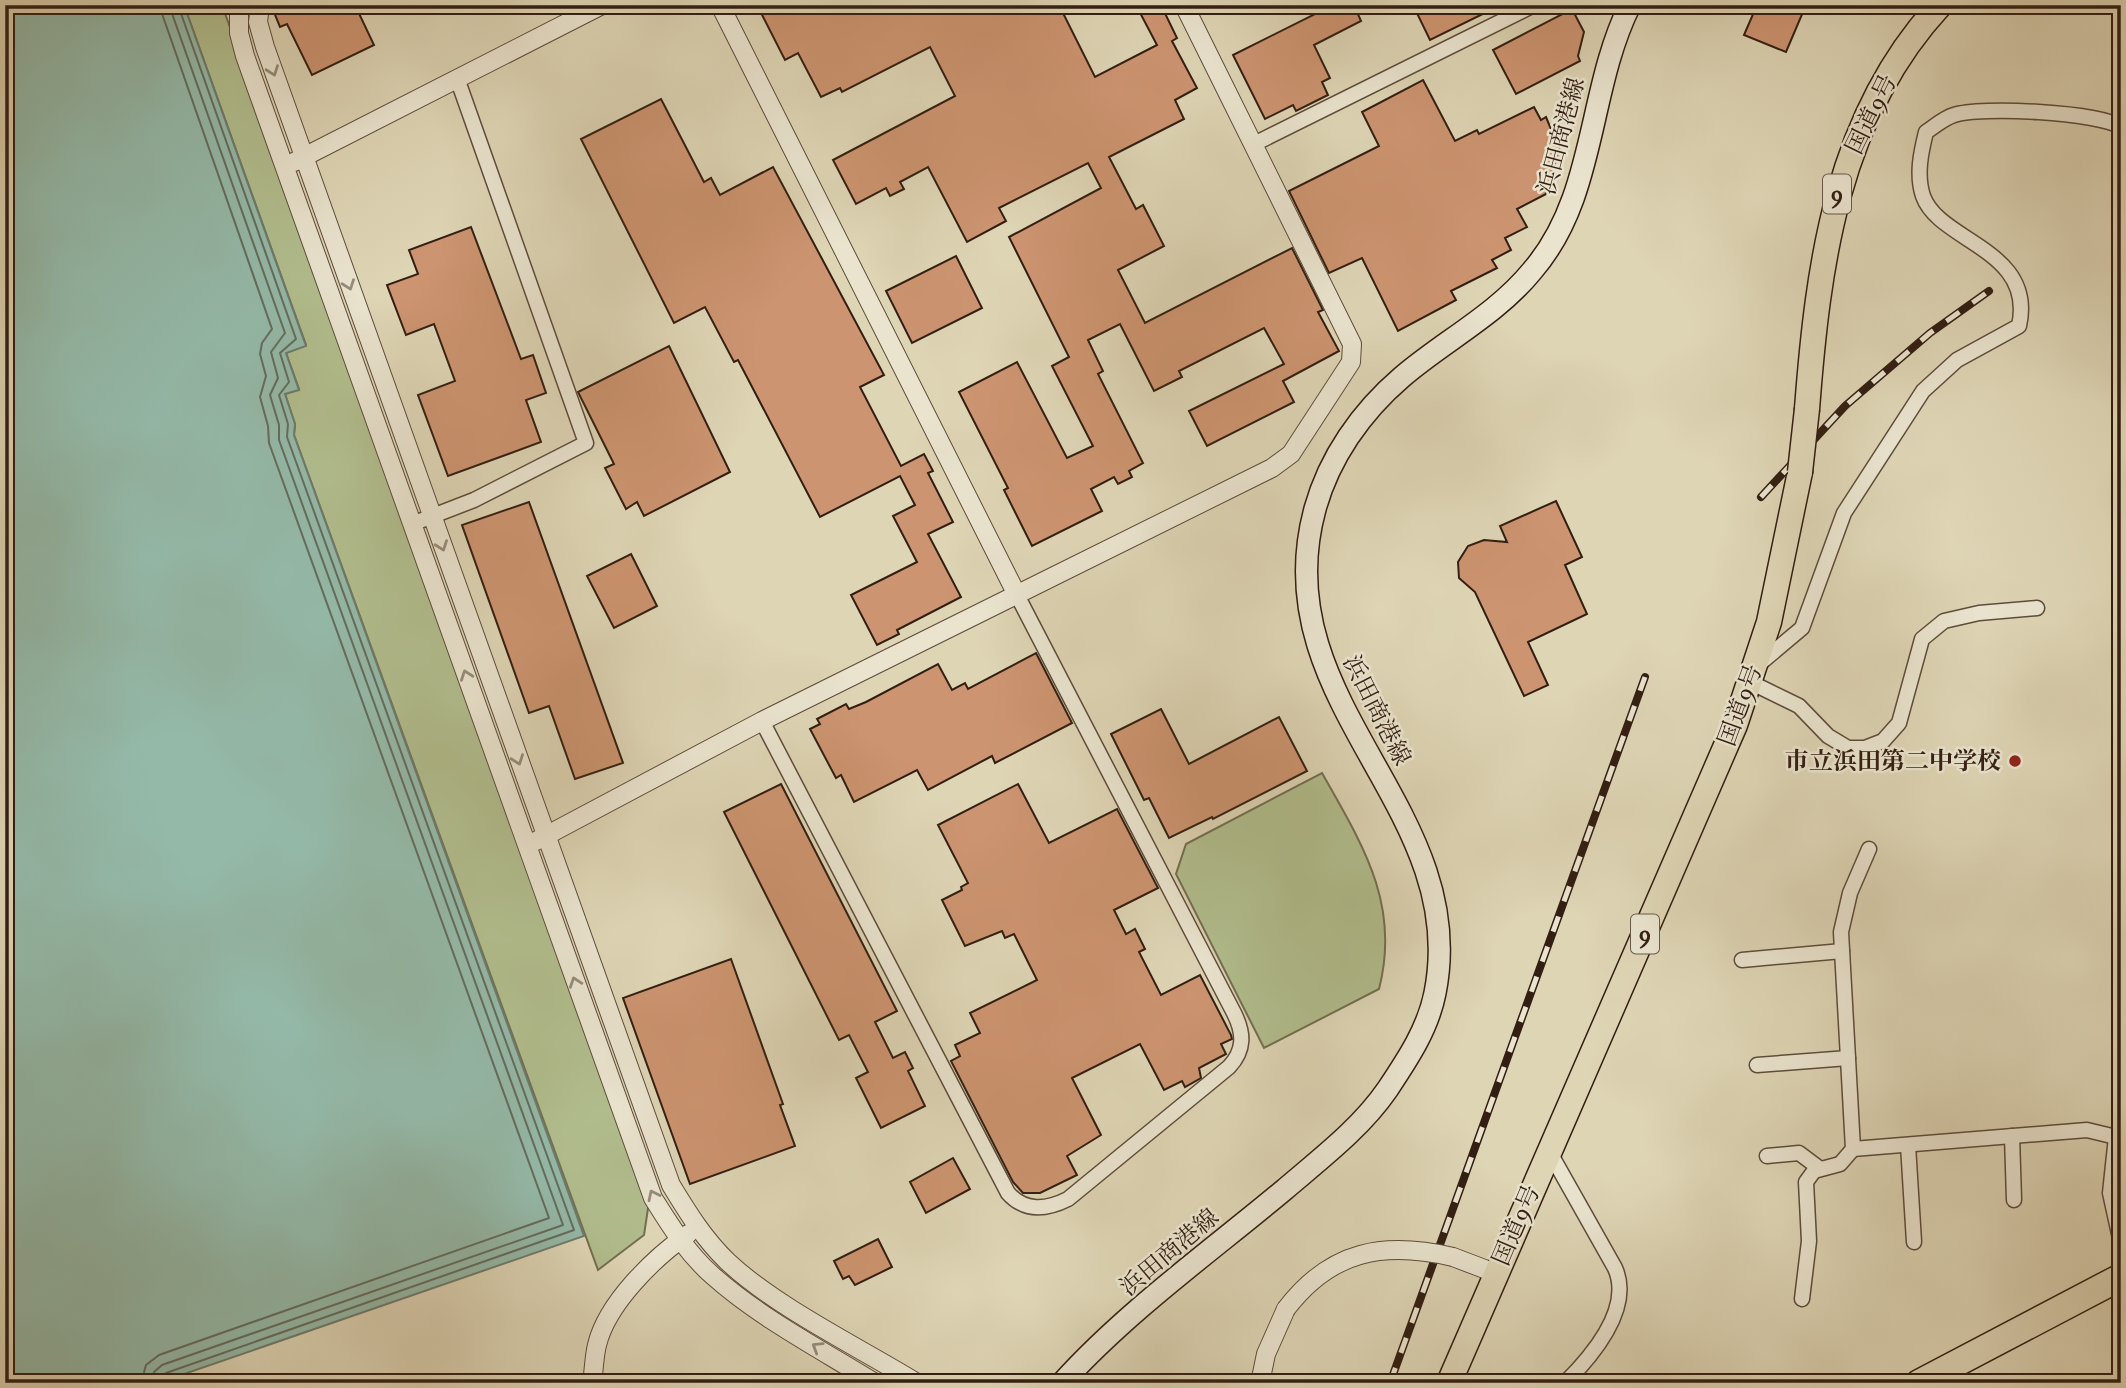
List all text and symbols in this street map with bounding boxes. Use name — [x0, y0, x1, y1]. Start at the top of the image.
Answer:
one-way arrow — [265, 65, 279, 77]
street label: 国道9号 — [1839, 69, 1903, 159]
street label: 浜田商港線 — [1531, 74, 1591, 198]
road number: 9 — [1823, 174, 1851, 214]
one-way arrow — [341, 279, 355, 291]
one-way arrow — [434, 539, 448, 552]
street label: 浜田商港線 — [1336, 650, 1418, 770]
street label: 国道9号 — [1711, 660, 1769, 750]
one-way arrow — [460, 670, 474, 682]
place label: 市立浜田第二中学校 — [1785, 746, 2001, 776]
marker: 市立浜田第二中学校 — [2007, 753, 2023, 769]
one-way arrow — [510, 754, 524, 766]
road number: 9 — [1631, 914, 1659, 953]
one-way arrow — [569, 977, 583, 989]
street label: 国道9号 — [1486, 1180, 1546, 1270]
one-way arrow — [647, 1190, 661, 1203]
street label: 浜田商港線 — [1113, 1202, 1225, 1302]
one-way arrow — [812, 1342, 825, 1355]

